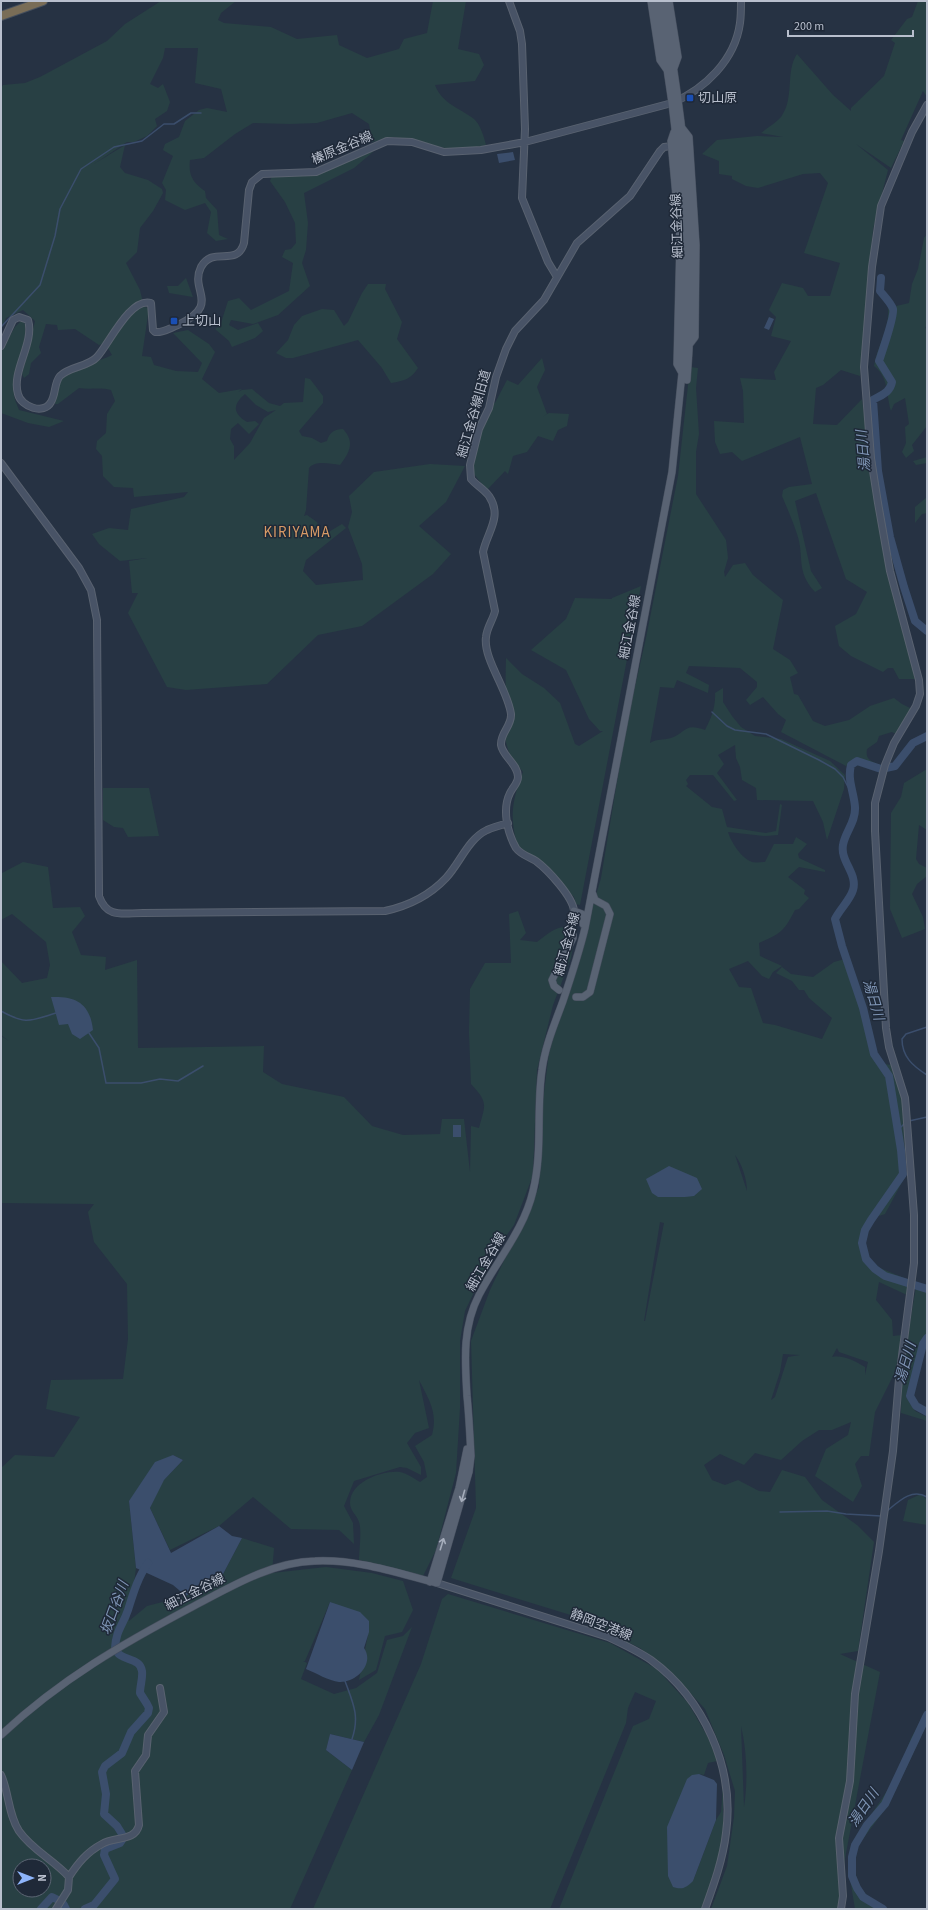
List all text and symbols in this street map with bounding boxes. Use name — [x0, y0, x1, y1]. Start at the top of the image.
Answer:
scale bar — [788, 12, 913, 38]
text: 200 m — [794, 18, 824, 35]
place label: 切山原 — [698, 89, 737, 107]
marker: 切山原 — [685, 93, 695, 103]
street label: 榛原金谷線 — [309, 127, 375, 169]
street label: 細江金谷線 — [667, 193, 687, 259]
place label: 上切山 — [182, 312, 221, 330]
marker: 上切山 — [169, 316, 179, 326]
street label: 細江金谷線旧道 — [453, 368, 495, 460]
water label: 湯日川 — [852, 427, 876, 473]
district label: KIRIYAMA — [263, 522, 331, 543]
street label: 細江金谷線 — [615, 593, 645, 661]
street label: 細江金谷線 — [550, 910, 584, 978]
water label: 湯日川 — [858, 977, 889, 1025]
street label: 細江金谷線 — [462, 1229, 510, 1295]
water label: 湯日川 — [891, 1338, 922, 1386]
one-way arrow — [459, 1489, 466, 1502]
one-way arrow — [439, 1538, 446, 1551]
street label: 細江金谷線 — [162, 1569, 228, 1615]
water label: 坂口谷川 — [96, 1576, 135, 1638]
street label: 静岡空港線 — [567, 1605, 635, 1645]
water label: 湯日川 — [844, 1783, 885, 1831]
north arrow — [12, 1858, 52, 1898]
text: N — [34, 1874, 49, 1882]

